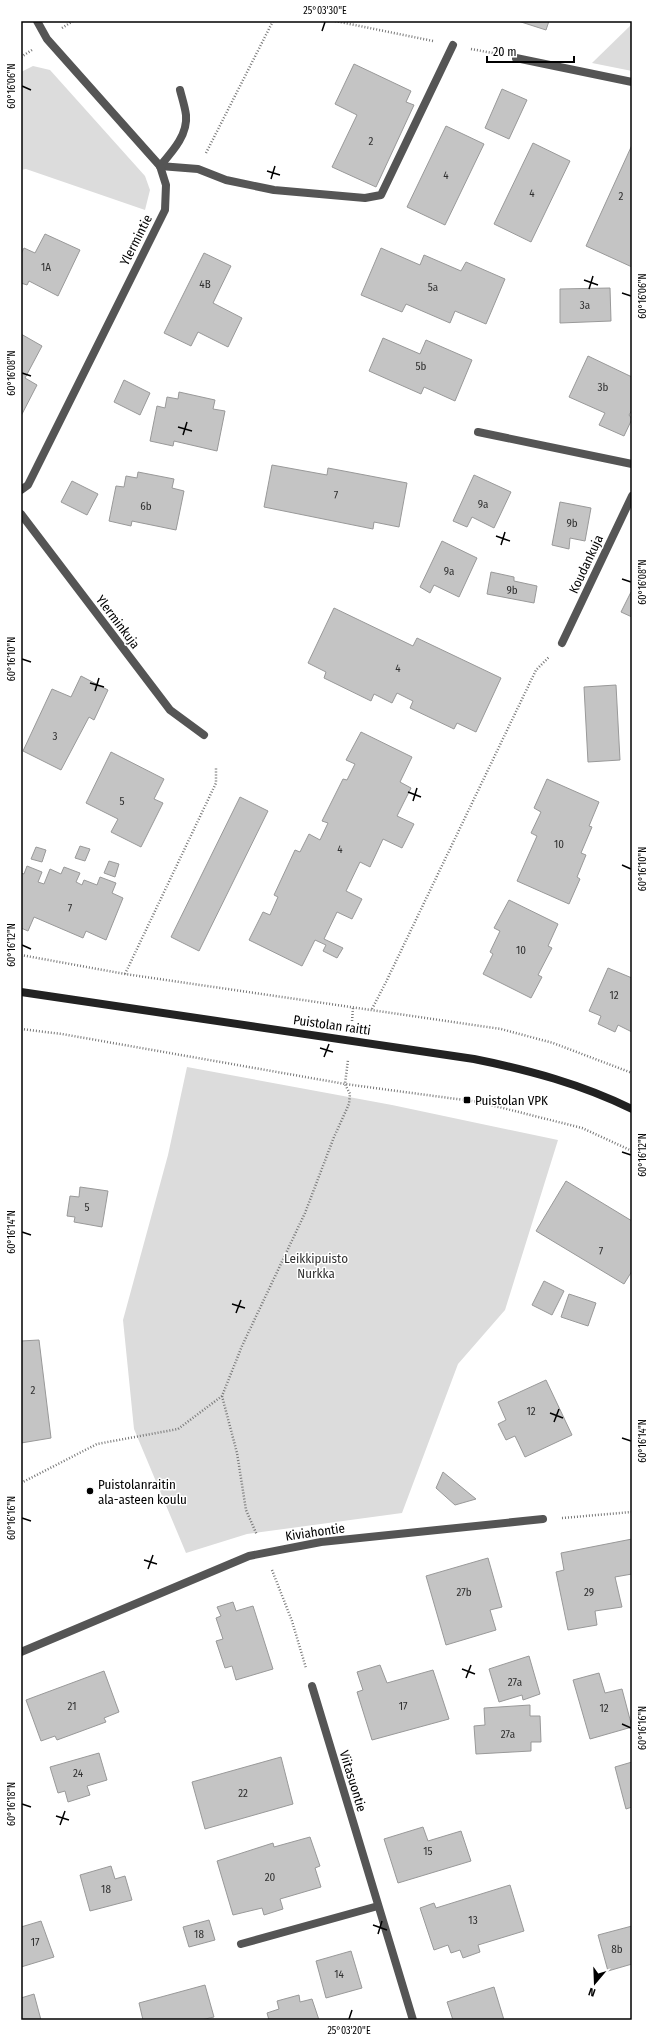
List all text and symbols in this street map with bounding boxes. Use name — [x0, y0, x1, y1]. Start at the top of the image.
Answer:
text: 25°03'30"E — [303, 5, 347, 17]
scale bar — [487, 38, 574, 64]
text: 20 m — [493, 45, 517, 59]
text: 60°16'06"N — [6, 63, 18, 109]
house number: 2 — [369, 135, 374, 148]
house number: 4 — [443, 169, 449, 182]
house number: 4 — [529, 187, 535, 200]
house number: 2 — [619, 190, 624, 203]
street label: Ylermintie — [117, 212, 155, 268]
house number: 1A — [41, 261, 51, 274]
text: 60°16'06"N — [637, 273, 649, 319]
house number: 4B — [199, 278, 211, 291]
house number: 5a — [428, 281, 438, 294]
house number: 3a — [580, 299, 590, 312]
text: 60°16'08"N — [6, 350, 18, 396]
house number: 5b — [416, 360, 427, 373]
house number: 3b — [598, 381, 609, 394]
house number: 7 — [334, 489, 339, 502]
house number: 9a — [478, 498, 488, 511]
house number: 6b — [140, 500, 152, 513]
house number: 9b — [566, 517, 578, 530]
street label: Koudankuja — [566, 532, 606, 596]
text: 60°16'08"N — [637, 559, 649, 605]
house number: 9a — [444, 565, 454, 578]
house number: 9b — [506, 584, 518, 597]
street label: Ylerminkuja — [93, 592, 143, 652]
text: 60°16'10"N — [6, 637, 18, 681]
house number: 4 — [395, 662, 401, 675]
house number: 3 — [53, 730, 58, 743]
house number: 5 — [119, 795, 125, 808]
house number: 10 — [554, 838, 564, 851]
house number: 4 — [337, 843, 343, 856]
text: 60°16'10"N — [637, 847, 649, 891]
house number: 7 — [68, 902, 73, 915]
text: 60°16'12"N — [6, 923, 18, 967]
house number: 10 — [516, 944, 526, 957]
house number: 12 — [609, 989, 619, 1002]
street label: Puistolan raitti — [292, 1012, 372, 1038]
place label: Puistolan VPK — [475, 1093, 548, 1108]
marker: Puistolan VPK — [462, 1095, 472, 1105]
text: 60°16'12"N — [637, 1133, 649, 1177]
house number: 5 — [84, 1201, 90, 1214]
text: 60°16'14"N — [6, 1210, 18, 1254]
house number: 7 — [599, 1245, 604, 1258]
park label: Leikkipuisto Nurkka — [284, 1251, 348, 1281]
house number: 2 — [31, 1384, 36, 1397]
house number: 12 — [526, 1405, 536, 1418]
text: 60°16'14"N — [637, 1419, 649, 1463]
place label: Puistolanraitin ala-asteen koulu — [98, 1477, 187, 1507]
marker: Puistolanraitin ala-asteen koulu — [85, 1486, 95, 1496]
text: 60°16'16"N — [6, 1496, 18, 1540]
street label: Kiviahontie — [284, 1520, 346, 1544]
house number: 27b — [456, 1586, 472, 1599]
house number: 29 — [584, 1586, 594, 1599]
house number: 27a — [508, 1676, 522, 1689]
house number: 21 — [68, 1700, 76, 1713]
house number: 17 — [399, 1700, 408, 1713]
house number: 12 — [599, 1702, 609, 1715]
text: 60°16'16"N — [637, 1706, 649, 1750]
house number: 27a — [501, 1728, 515, 1741]
street label: Viitasuontie — [337, 1748, 369, 1814]
house number: 24 — [73, 1767, 84, 1780]
text: 60°16'18"N — [6, 1782, 18, 1826]
house number: 22 — [238, 1787, 248, 1800]
house number: 15 — [423, 1845, 433, 1858]
house number: 20 — [265, 1871, 276, 1884]
house number: 18 — [101, 1883, 111, 1896]
house number: 13 — [468, 1914, 478, 1927]
house number: 18 — [194, 1928, 204, 1941]
house number: 17 — [31, 1936, 40, 1949]
house number: 8b — [611, 1943, 623, 1956]
north arrow — [575, 1963, 615, 2003]
house number: 14 — [334, 1968, 344, 1981]
text: N — [587, 1985, 597, 1999]
text: 25°03'20"E — [327, 2025, 371, 2037]

